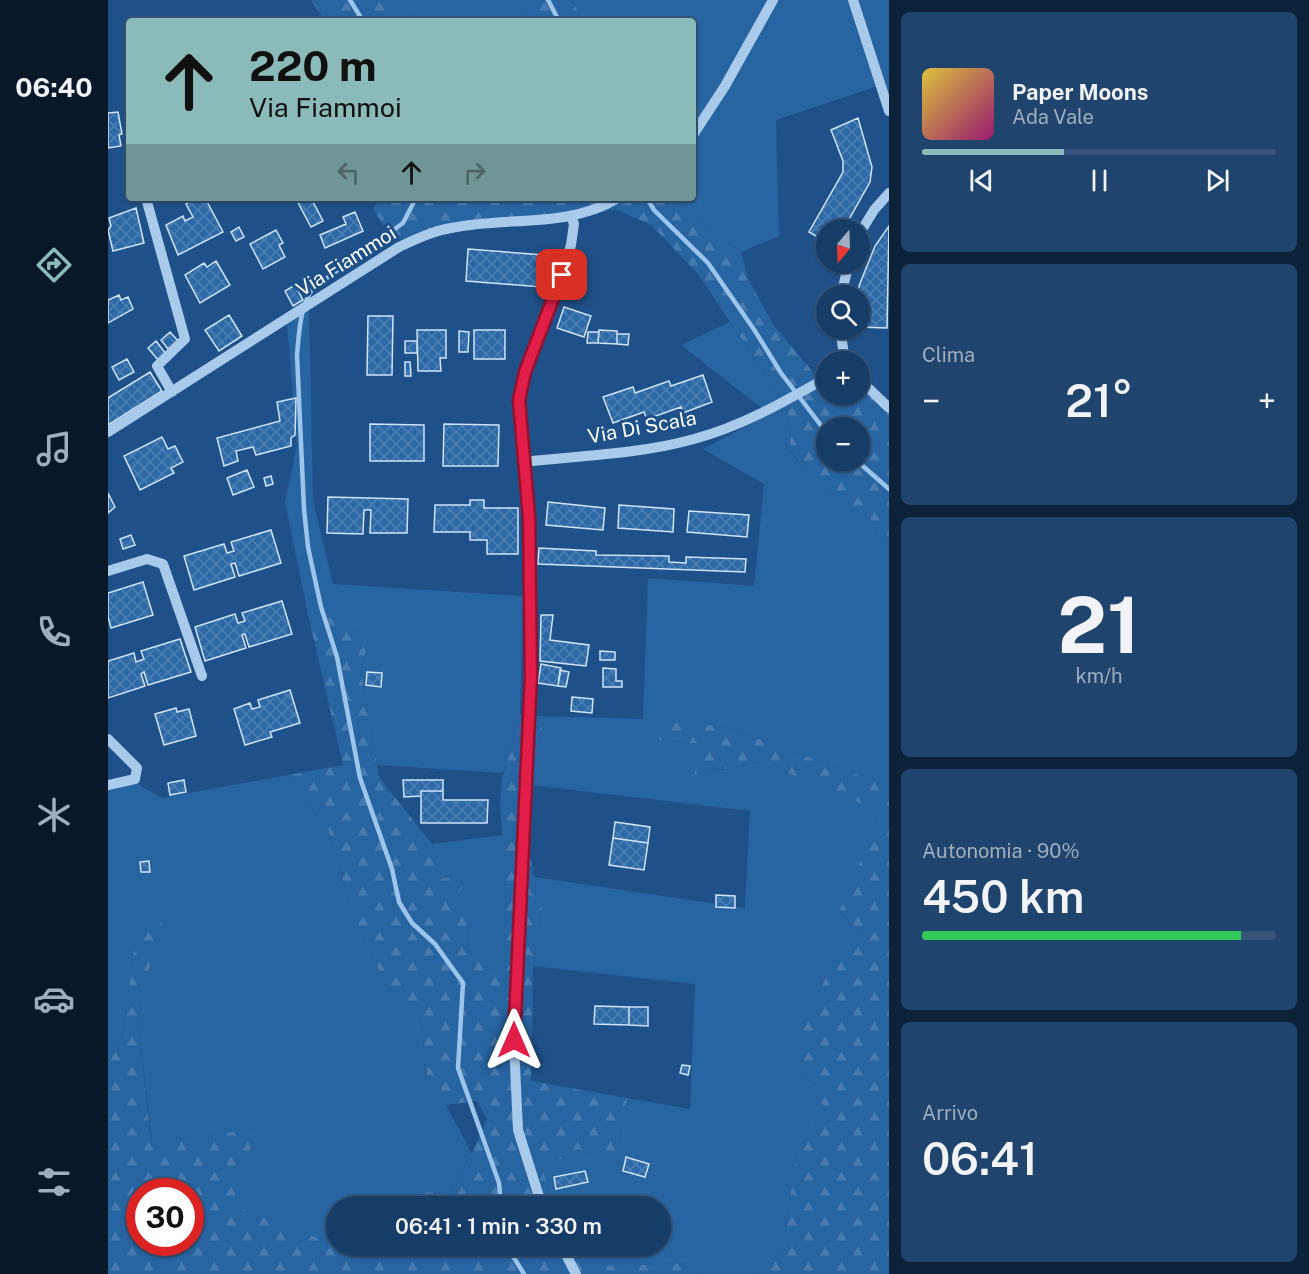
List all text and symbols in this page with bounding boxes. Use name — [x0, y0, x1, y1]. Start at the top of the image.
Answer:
text: 220 m — [249, 41, 377, 90]
icon: ahead — [150, 42, 228, 120]
text: 06:40 — [15, 71, 93, 103]
text: Paper Moons — [1012, 79, 1148, 105]
text: Via Fiammoi — [249, 91, 402, 123]
text: Ada Vale — [1012, 105, 1094, 129]
icon: left — [332, 156, 365, 189]
icon: ahead — [395, 156, 428, 189]
icon: right — [458, 156, 491, 189]
icon: previous — [965, 164, 998, 197]
icon: pause — [1083, 164, 1116, 197]
icon: next — [1201, 164, 1234, 197]
north arrow — [816, 219, 870, 273]
map controls — [816, 219, 870, 471]
street label: Via Fiammoi — [292, 221, 400, 301]
icon: directions — [33, 244, 75, 286]
pin — [536, 249, 587, 300]
icon: arrive — [545, 258, 578, 291]
button: search — [816, 285, 870, 339]
text: Clima — [922, 343, 975, 367]
button: + — [816, 351, 870, 405]
text: 21° — [1065, 374, 1133, 427]
text: − — [922, 382, 940, 420]
text: + — [1258, 382, 1276, 420]
street label: Via Di Scala — [586, 406, 698, 448]
button: − — [816, 417, 870, 471]
icon: music — [33, 428, 75, 470]
text: 21 — [1058, 579, 1140, 671]
icon: phone — [33, 611, 75, 653]
text: km/h — [1075, 664, 1123, 688]
icon: climate — [33, 794, 75, 836]
text: Autonomia · 90% — [922, 839, 1079, 863]
text: 450 km — [922, 870, 1084, 923]
icon: car — [33, 978, 75, 1020]
position arrow — [482, 1008, 546, 1072]
text: Arrivo — [922, 1101, 978, 1125]
text: 06:41 — [922, 1132, 1038, 1185]
icon: filters — [33, 1161, 75, 1203]
speed limit sign: 30 — [126, 1178, 204, 1256]
text: 06:41 · 1 min · 330 m — [395, 1213, 602, 1239]

